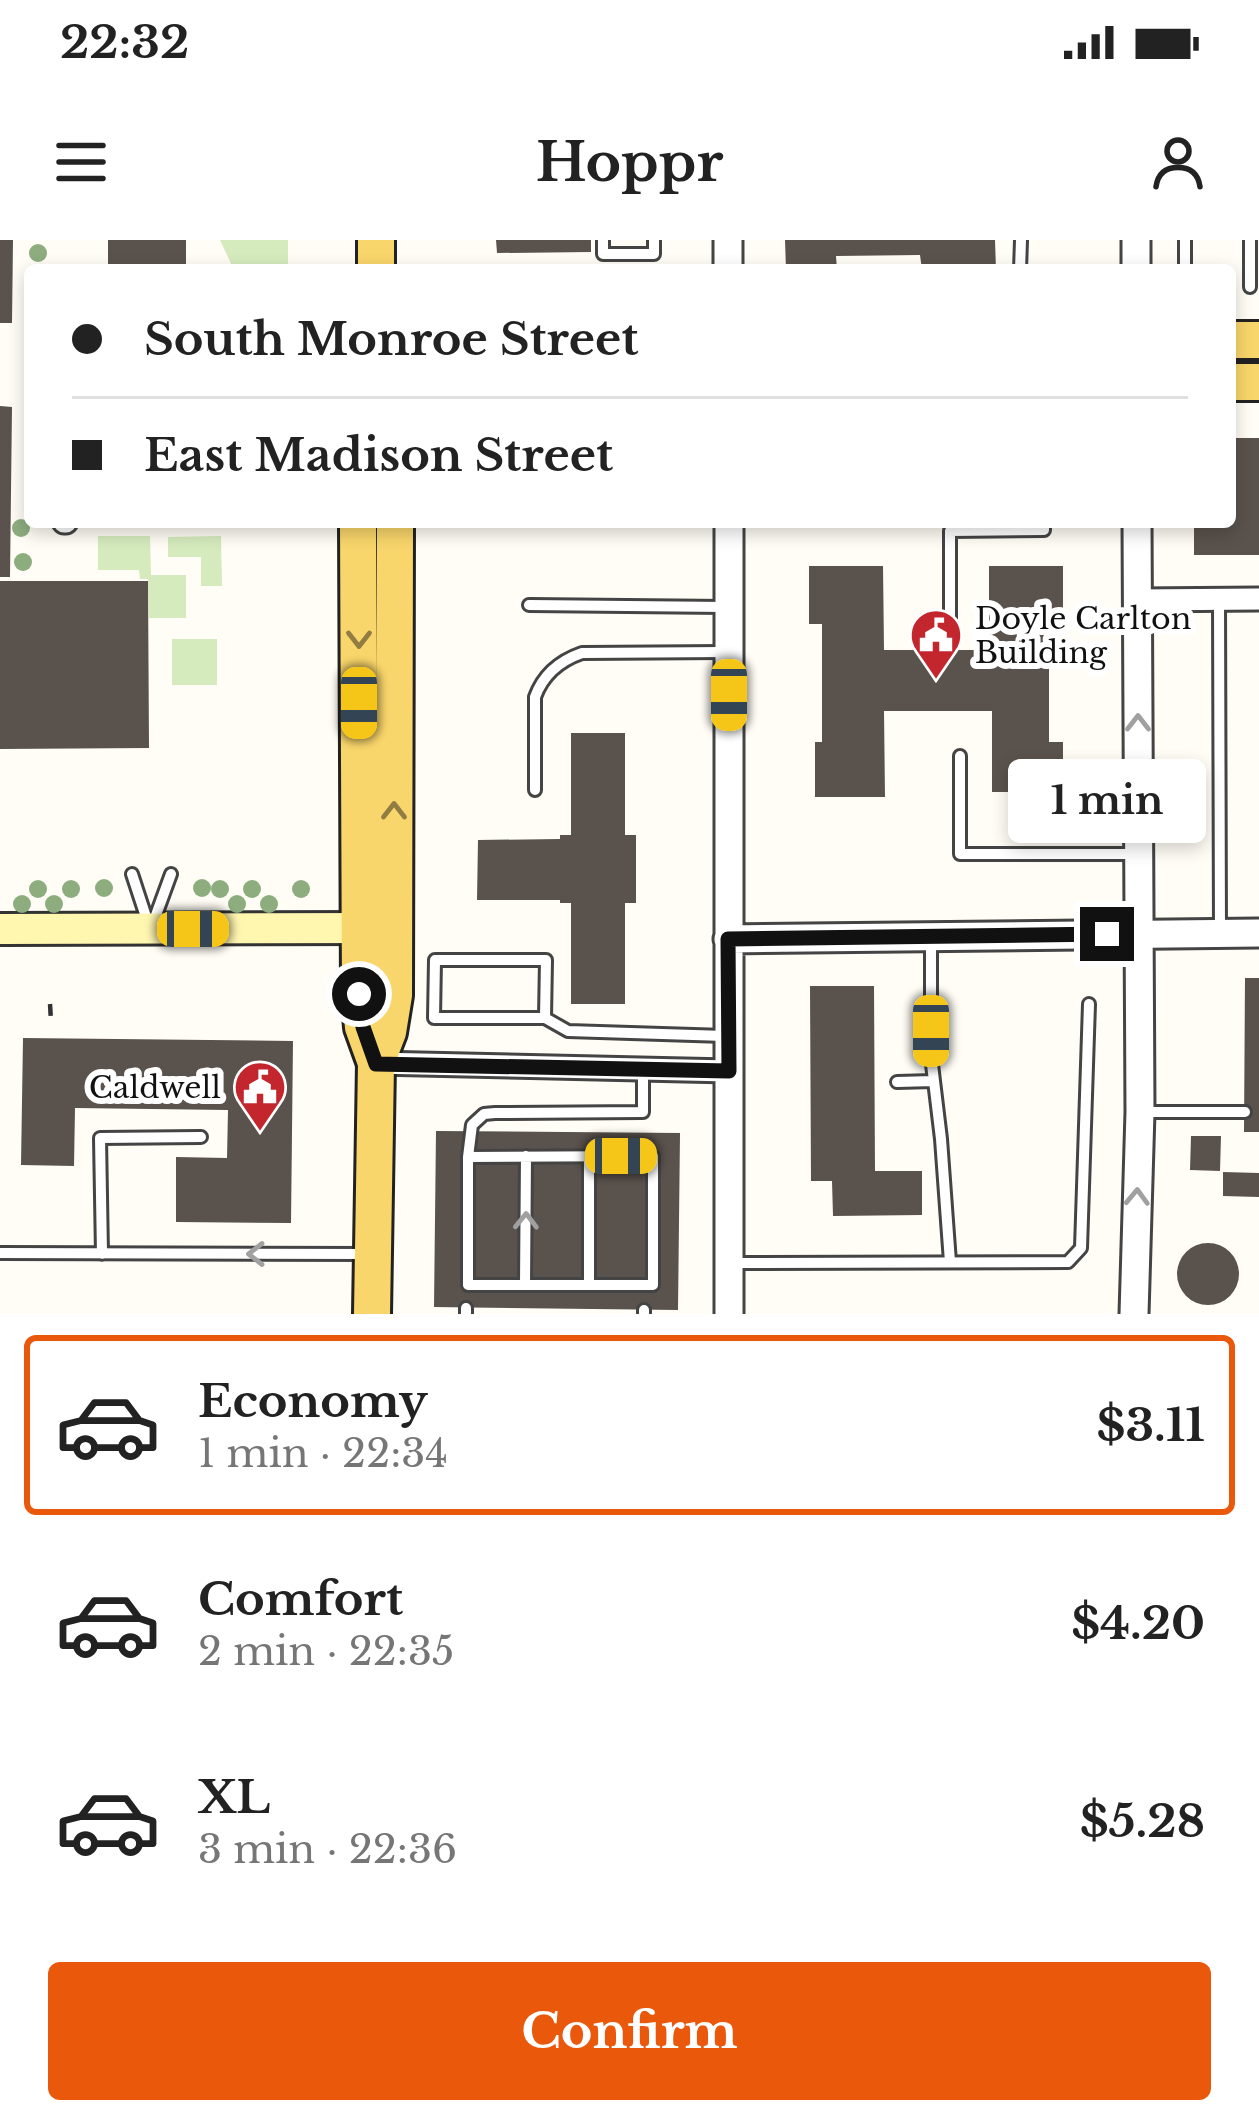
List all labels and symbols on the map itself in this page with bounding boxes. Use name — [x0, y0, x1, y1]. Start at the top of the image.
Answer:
place label: Doyle Carlton Building — [975, 600, 1191, 671]
public building icon: Doyle Carlton Building — [908, 607, 964, 681]
one-way arrow — [346, 631, 372, 649]
car — [711, 659, 747, 731]
car — [341, 667, 377, 739]
one-way arrow — [1125, 713, 1151, 731]
callout: 1 min — [1008, 760, 1206, 844]
one-way arrow — [381, 801, 407, 819]
route end — [1080, 907, 1134, 961]
car — [157, 911, 229, 947]
route start — [332, 967, 386, 1021]
car — [913, 995, 949, 1067]
public building icon: Caldwell — [232, 1059, 288, 1133]
place label: Caldwell — [89, 1069, 221, 1106]
car — [585, 1138, 657, 1174]
one-way arrow — [1124, 1187, 1150, 1206]
one-way arrow — [512, 1211, 538, 1230]
one-way arrow — [246, 1241, 264, 1267]

